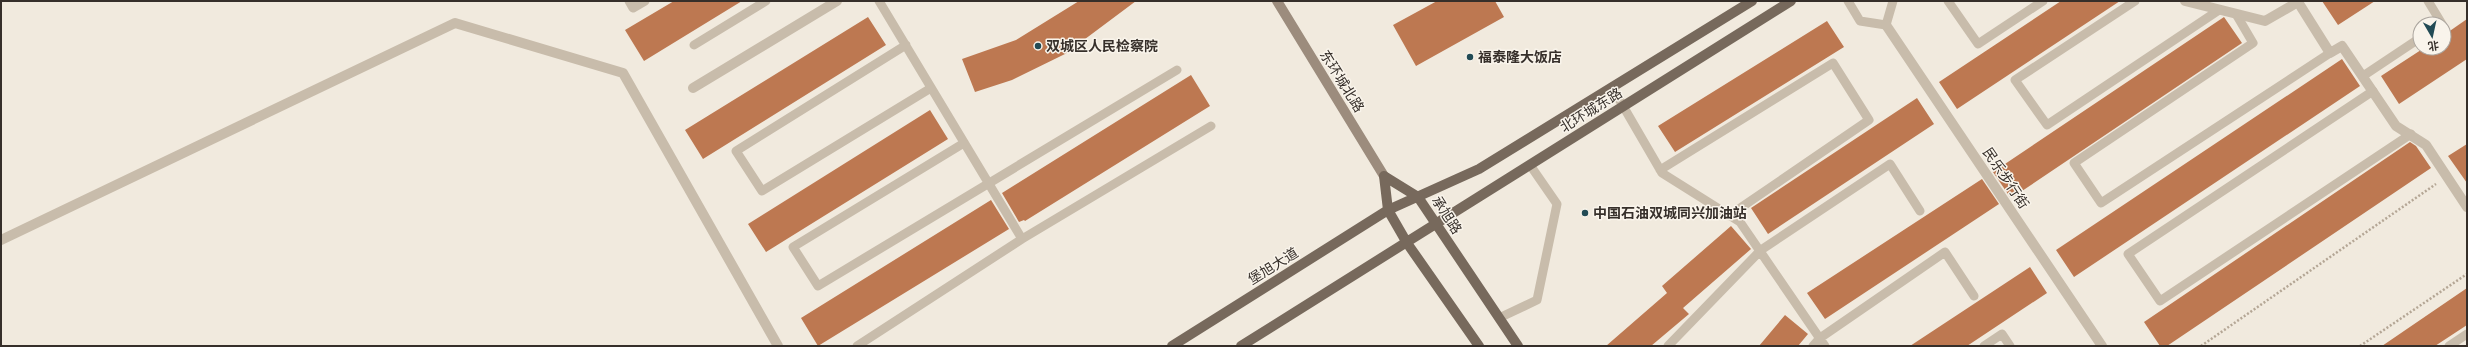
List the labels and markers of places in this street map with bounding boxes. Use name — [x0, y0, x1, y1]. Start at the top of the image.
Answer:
place label: 双城区人民检察院 — [1046, 37, 1158, 55]
marker: 双城区人民检察院 — [1033, 41, 1043, 51]
place label: 福泰隆大饭店 — [1478, 48, 1562, 66]
marker: 福泰隆大饭店 — [1465, 52, 1475, 62]
place label: 中国石油双城同兴加油站 — [1593, 204, 1747, 222]
marker: 中国石油双城同兴加油站 — [1580, 208, 1590, 218]

